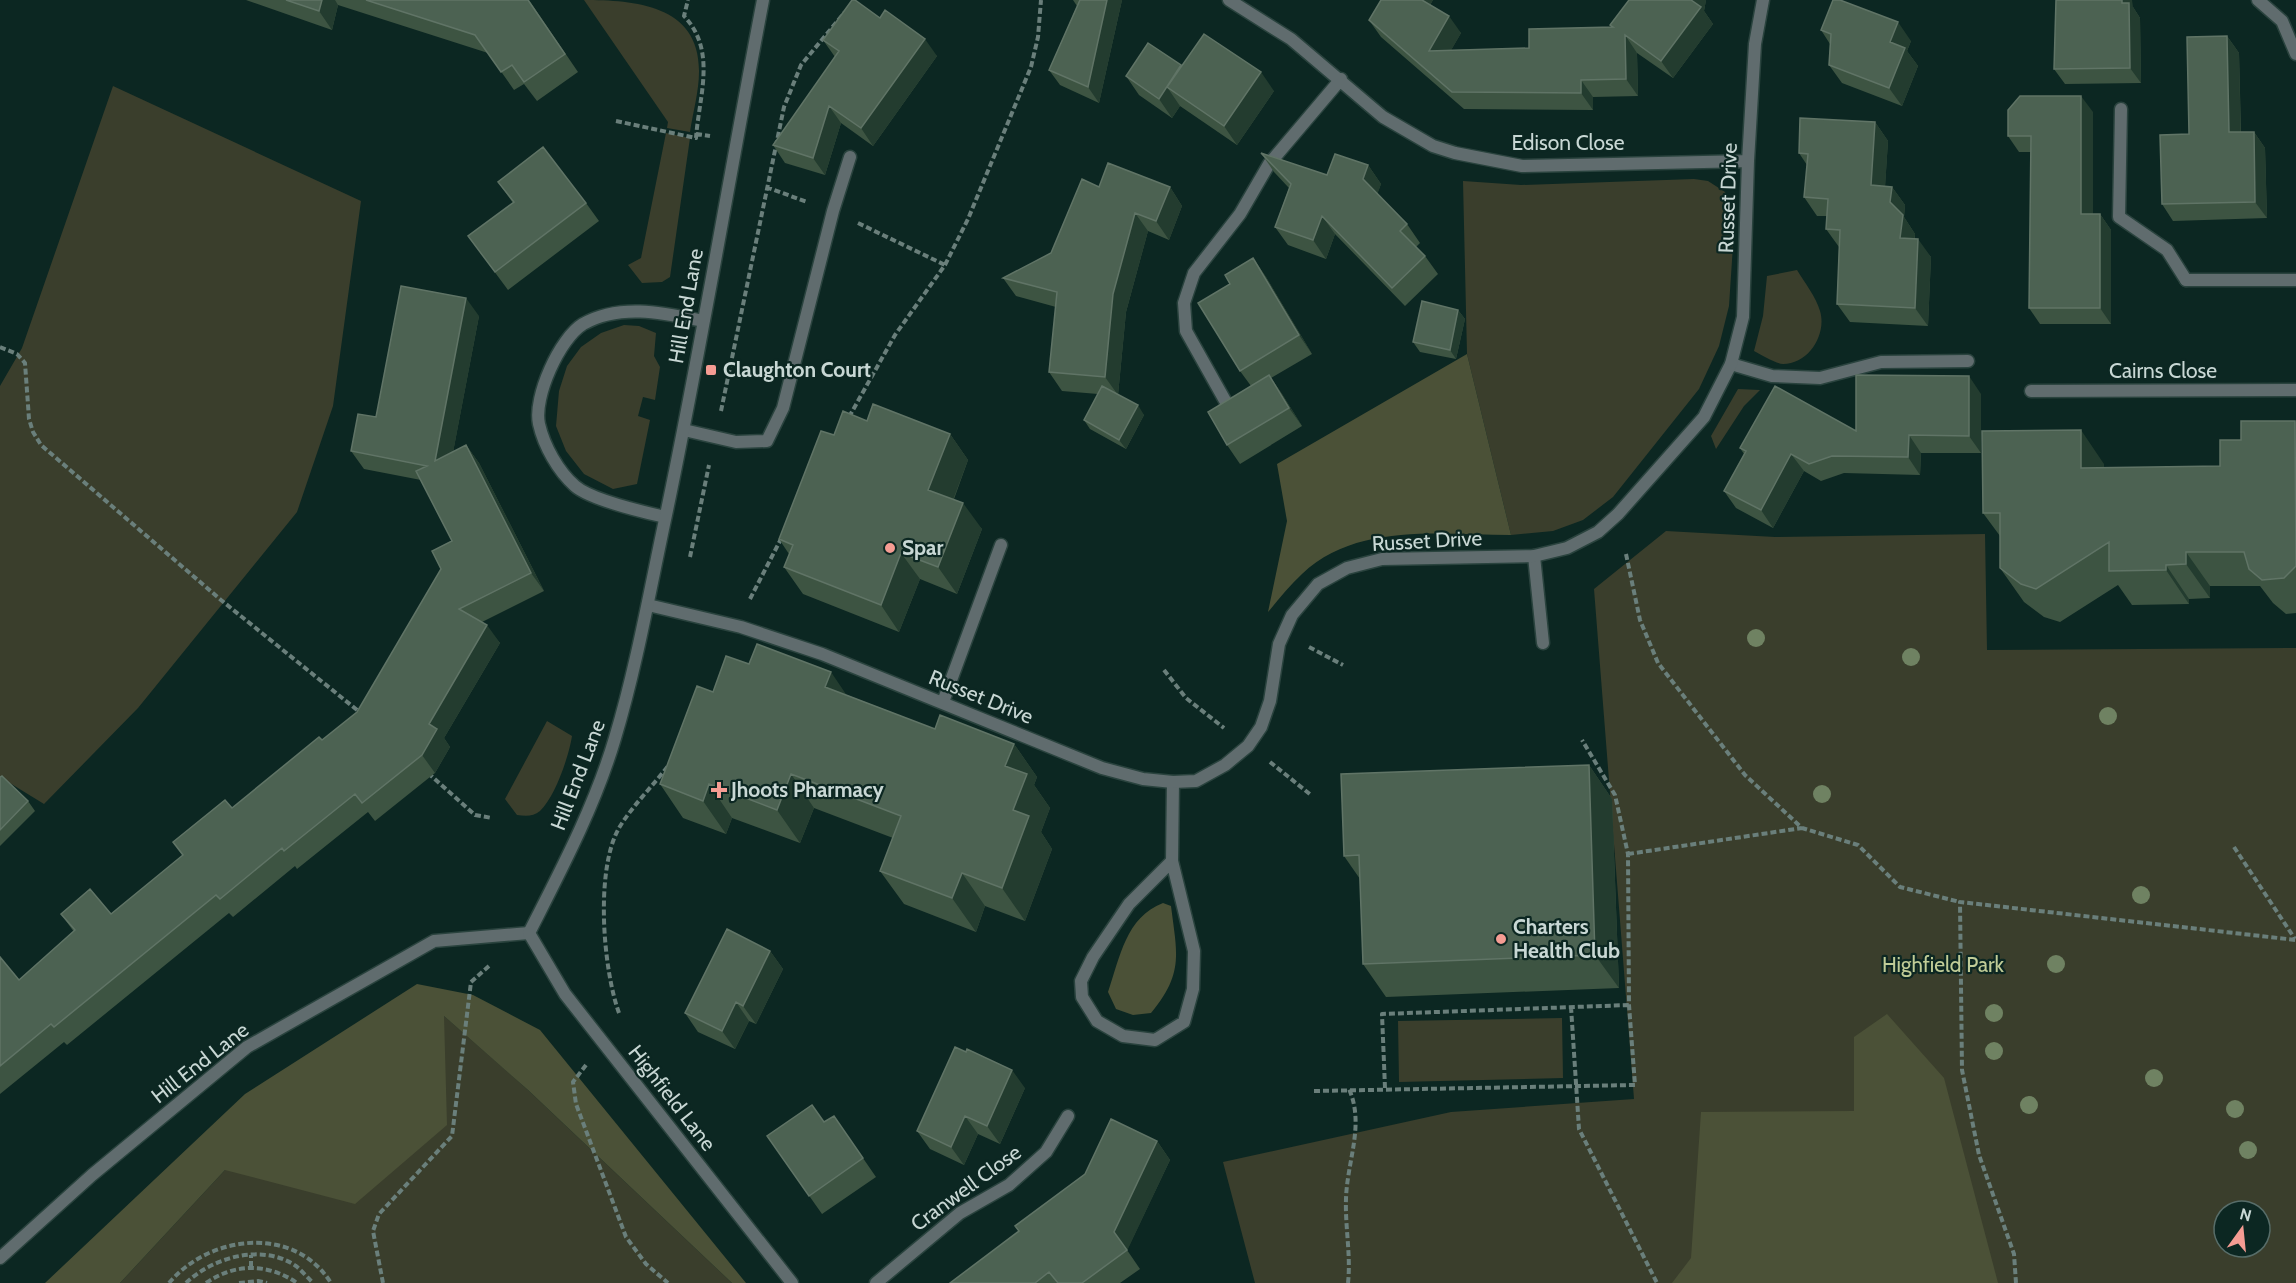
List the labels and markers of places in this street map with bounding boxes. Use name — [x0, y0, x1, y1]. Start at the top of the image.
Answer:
place label: Claughton Court — [723, 357, 871, 382]
marker: Claughton Court — [704, 363, 718, 377]
place label: Spar — [902, 535, 944, 560]
marker: Spar — [883, 541, 897, 555]
place label: Jhoots Pharmacy — [730, 777, 885, 802]
marker: Jhoots Pharmacy — [712, 783, 726, 797]
place label: Charters Health Club — [1513, 914, 1620, 963]
marker: Charters Health Club — [1494, 932, 1508, 946]

